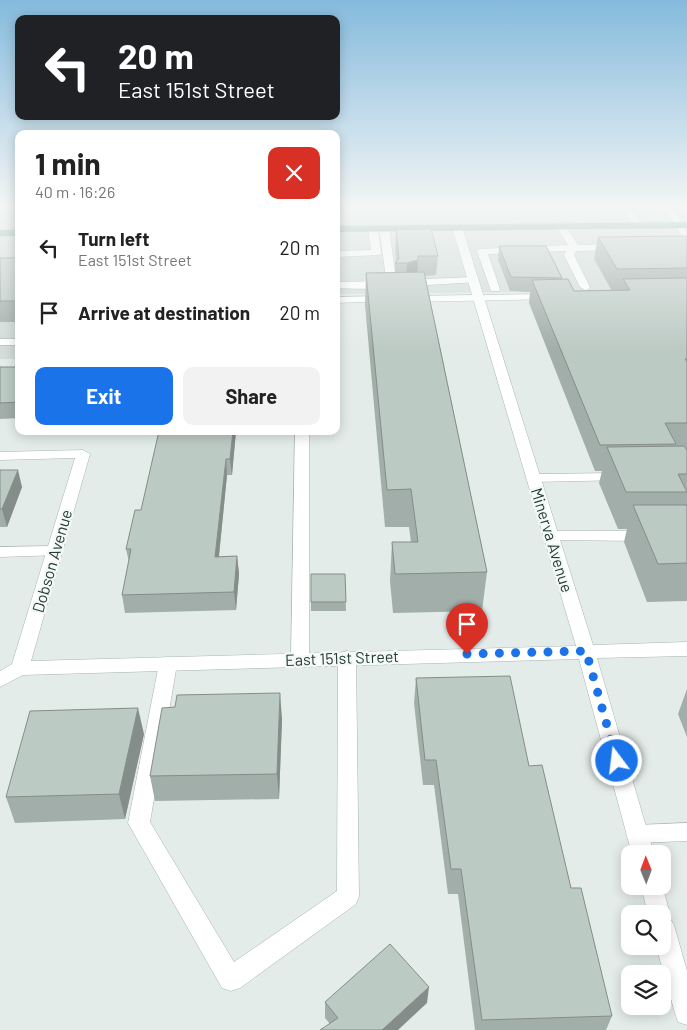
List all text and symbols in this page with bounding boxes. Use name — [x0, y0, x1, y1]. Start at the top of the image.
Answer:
text: 20 m — [118, 34, 194, 76]
icon: left — [35, 35, 100, 100]
text: East 151st Street — [118, 76, 275, 102]
text: 1 min — [35, 145, 101, 181]
button: close — [268, 147, 320, 199]
text: 40 m · 16:26 — [35, 182, 115, 201]
text: Turn left — [78, 227, 149, 250]
icon: left — [35, 234, 63, 262]
text: 20 m — [280, 236, 320, 259]
text: East 151st Street — [78, 250, 192, 269]
icon: arrive — [35, 299, 63, 327]
text: Arrive at destination — [78, 301, 250, 324]
text: 20 m — [280, 301, 320, 324]
button: Exit — [35, 367, 173, 425]
button: Share — [183, 367, 320, 425]
street label: Minerva Avenue — [528, 485, 577, 595]
street label: Dobson Avenue — [28, 507, 75, 615]
pin — [446, 603, 488, 654]
icon: arrive — [453, 610, 481, 638]
street label: East 151st Street — [285, 646, 399, 669]
position arrow — [590, 734, 642, 786]
north arrow — [621, 845, 671, 895]
map controls — [621, 845, 671, 1015]
button: search — [621, 905, 671, 955]
button: layers — [621, 965, 671, 1015]

